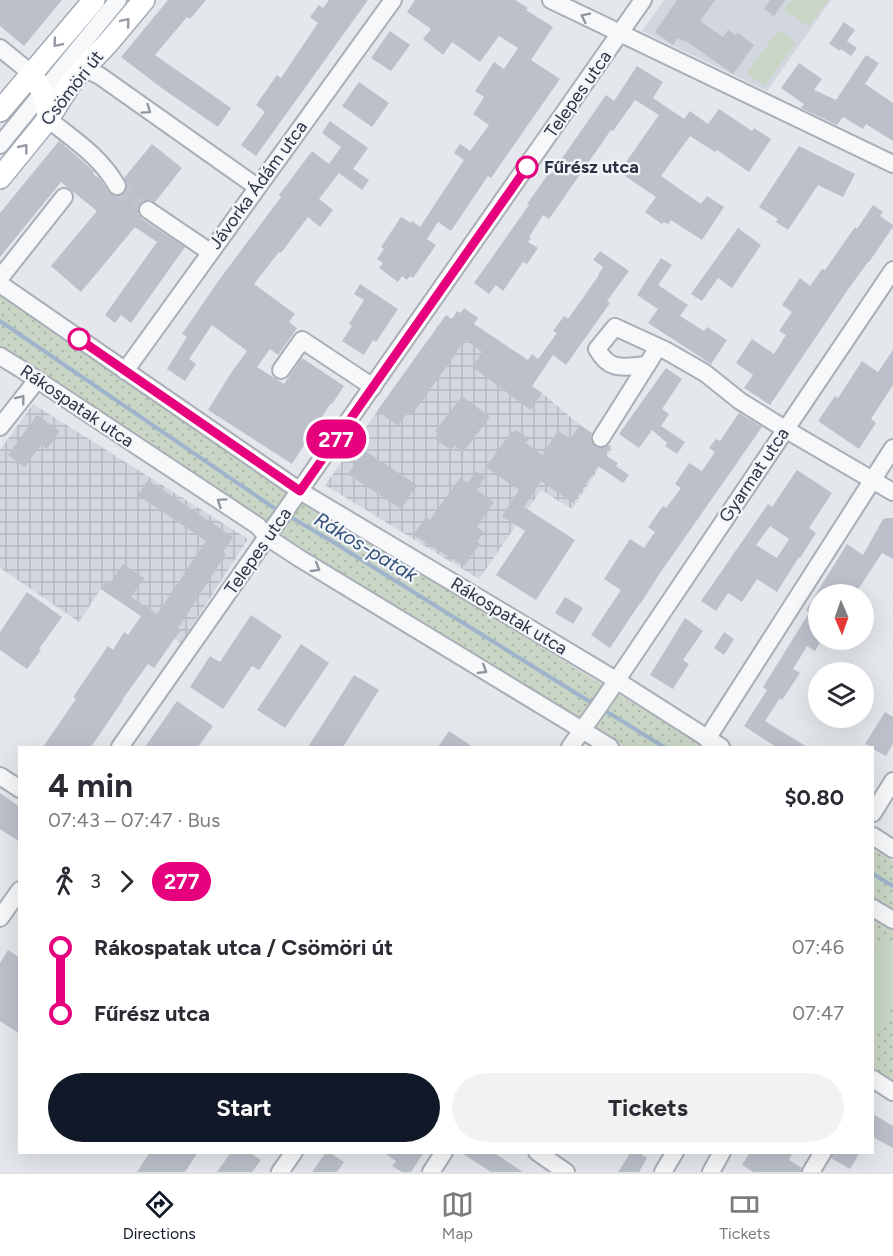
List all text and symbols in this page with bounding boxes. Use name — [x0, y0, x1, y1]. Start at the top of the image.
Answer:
one-way arrow — [581, 13, 592, 24]
one-way arrow — [119, 18, 130, 29]
one-way arrow — [54, 36, 65, 47]
street label: Csömöri út — [36, 46, 108, 130]
street label: Telepes utca — [540, 46, 616, 142]
one-way arrow — [141, 103, 152, 114]
street label: Jávorka Ádám utca — [204, 116, 312, 254]
one-way arrow — [17, 144, 28, 155]
marker: Fűrész utca — [516, 156, 538, 178]
place label: Fűrész utca — [544, 156, 639, 178]
unlabelled marker — [68, 328, 90, 350]
street label: Rákospatak utca — [16, 360, 138, 452]
one-way arrow — [14, 395, 25, 406]
line badge: 277 — [302, 420, 370, 458]
street label: Gyarmat utca — [714, 423, 794, 527]
text: 277 — [318, 427, 354, 452]
one-way arrow — [216, 498, 227, 509]
street label: Telepes utca — [220, 503, 296, 599]
water label: Rákos-patak — [310, 507, 423, 588]
one-way arrow — [310, 561, 320, 573]
street label: Rákospatak utca — [447, 572, 571, 660]
north arrow — [808, 584, 874, 650]
map controls — [808, 584, 874, 728]
one-way arrow — [477, 662, 487, 674]
button: layers — [808, 662, 874, 728]
text: 4 min — [48, 766, 133, 805]
text: $0.80 — [784, 784, 844, 811]
text: 07:43 – 07:47 · Bus — [48, 808, 220, 832]
icon: walk — [48, 865, 81, 898]
icon: forward — [110, 865, 143, 898]
text: 3 — [90, 869, 101, 893]
text: 277 — [164, 869, 199, 894]
text: Rákospatak utca / Csömöri út — [94, 934, 393, 961]
text: 07:46 — [792, 935, 844, 959]
text: Fűrész utca — [94, 1000, 210, 1027]
text: 07:47 — [792, 1001, 844, 1025]
button: Start — [48, 1073, 440, 1142]
button: Tickets — [452, 1073, 844, 1142]
tab: Directions — [123, 1188, 196, 1243]
tab: Map — [441, 1188, 474, 1243]
tab: Tickets — [719, 1188, 770, 1243]

